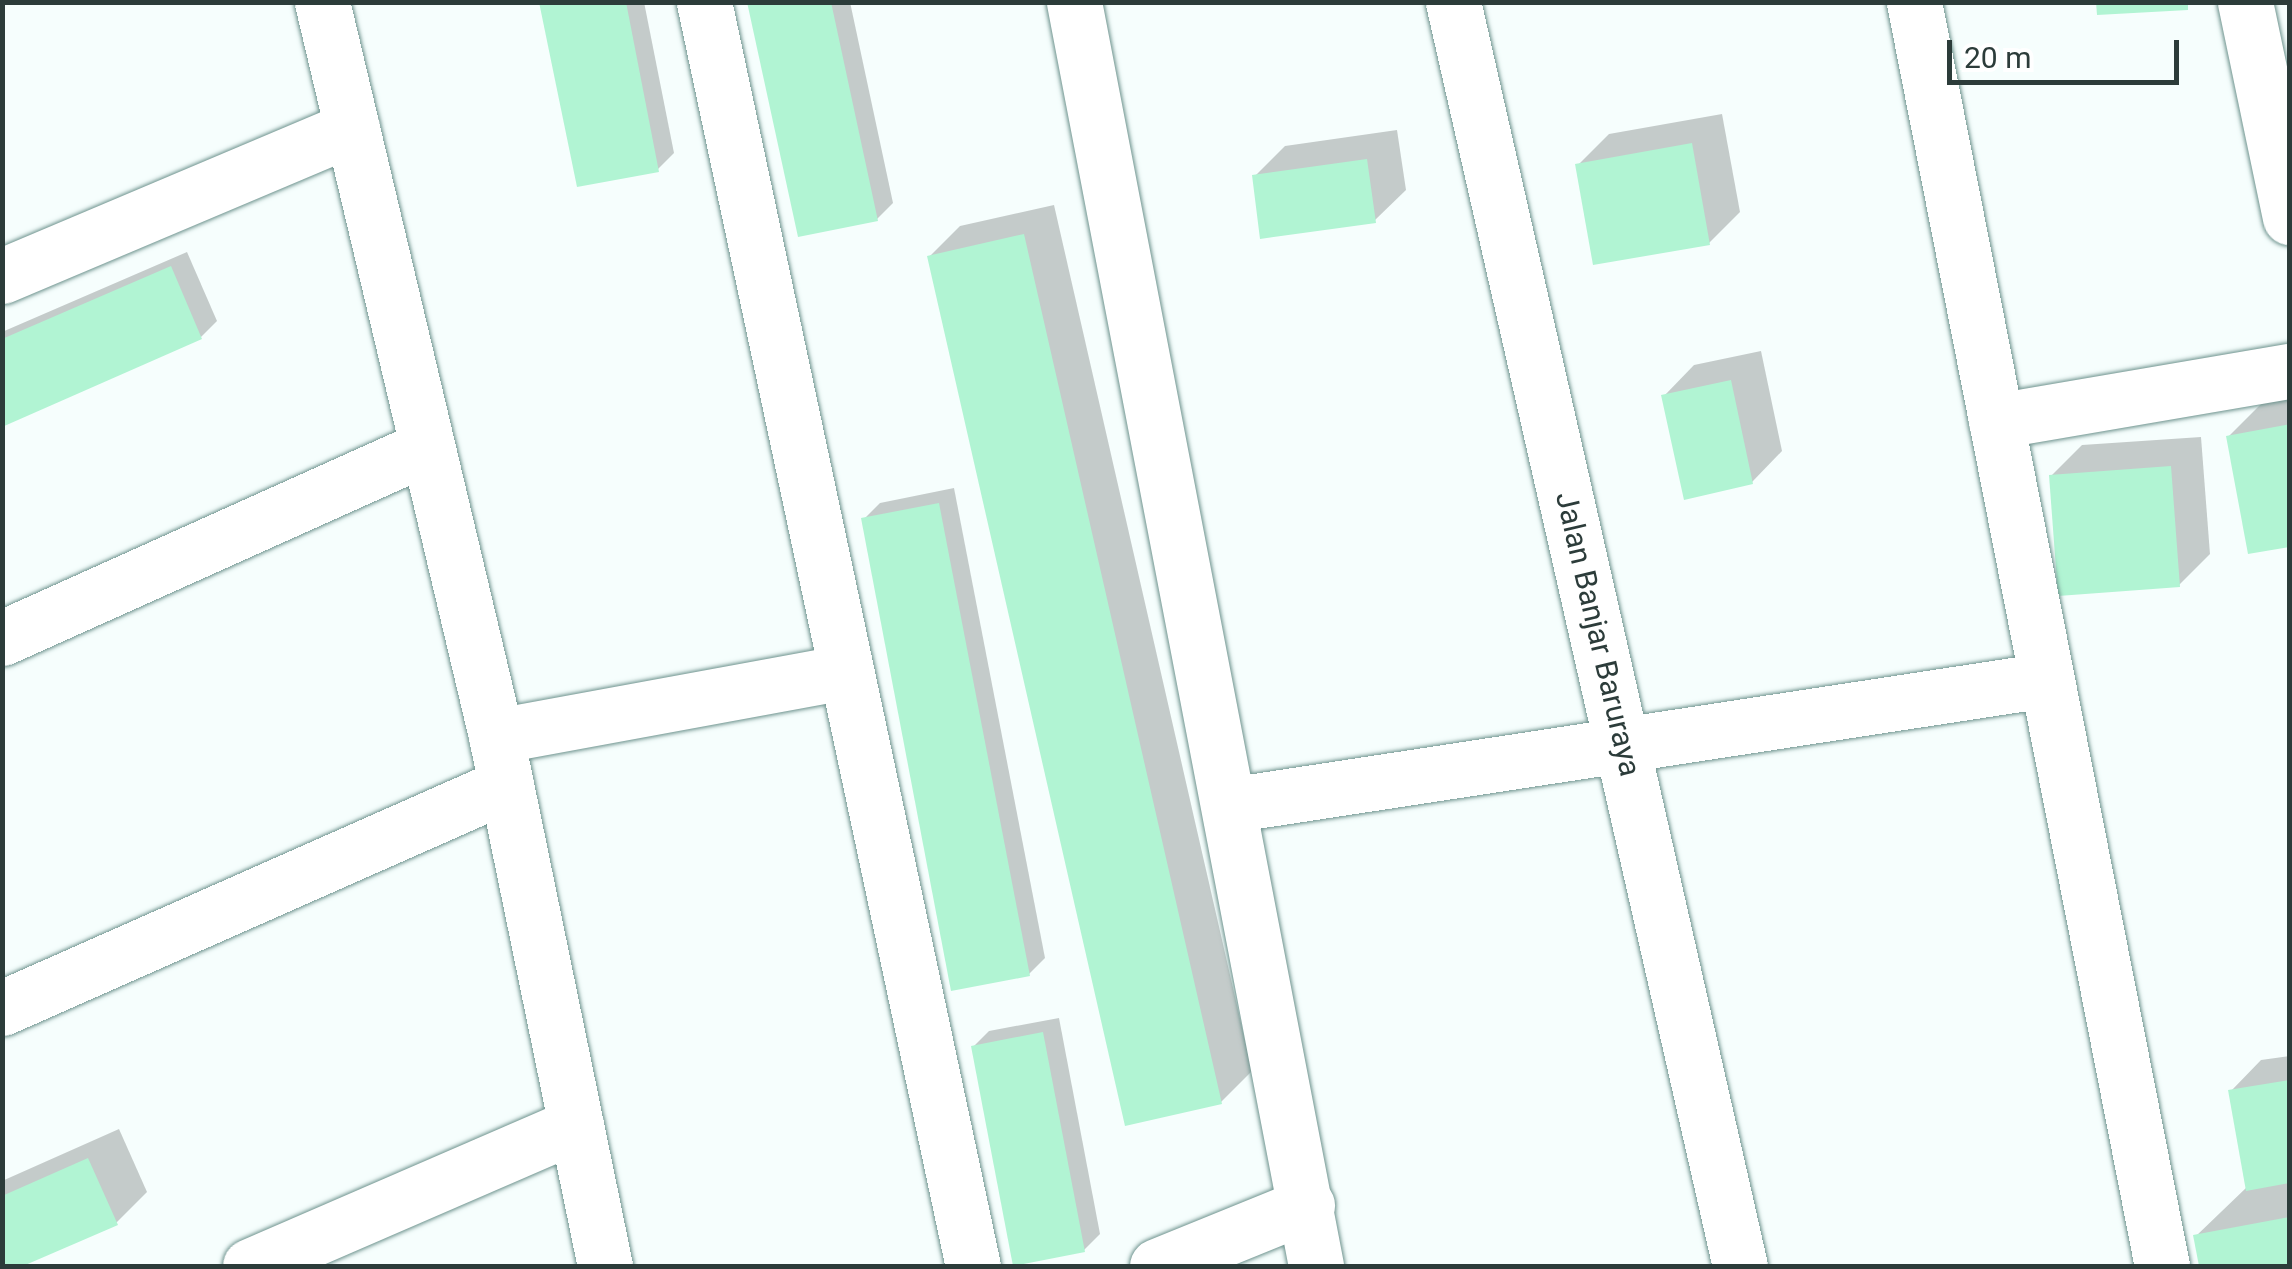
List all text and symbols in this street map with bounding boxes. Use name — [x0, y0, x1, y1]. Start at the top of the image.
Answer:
scale bar — [1952, 20, 2184, 82]
text: 20 m — [1964, 40, 2031, 75]
street label: Jalan Banjar Baruraya — [1548, 488, 1648, 780]

